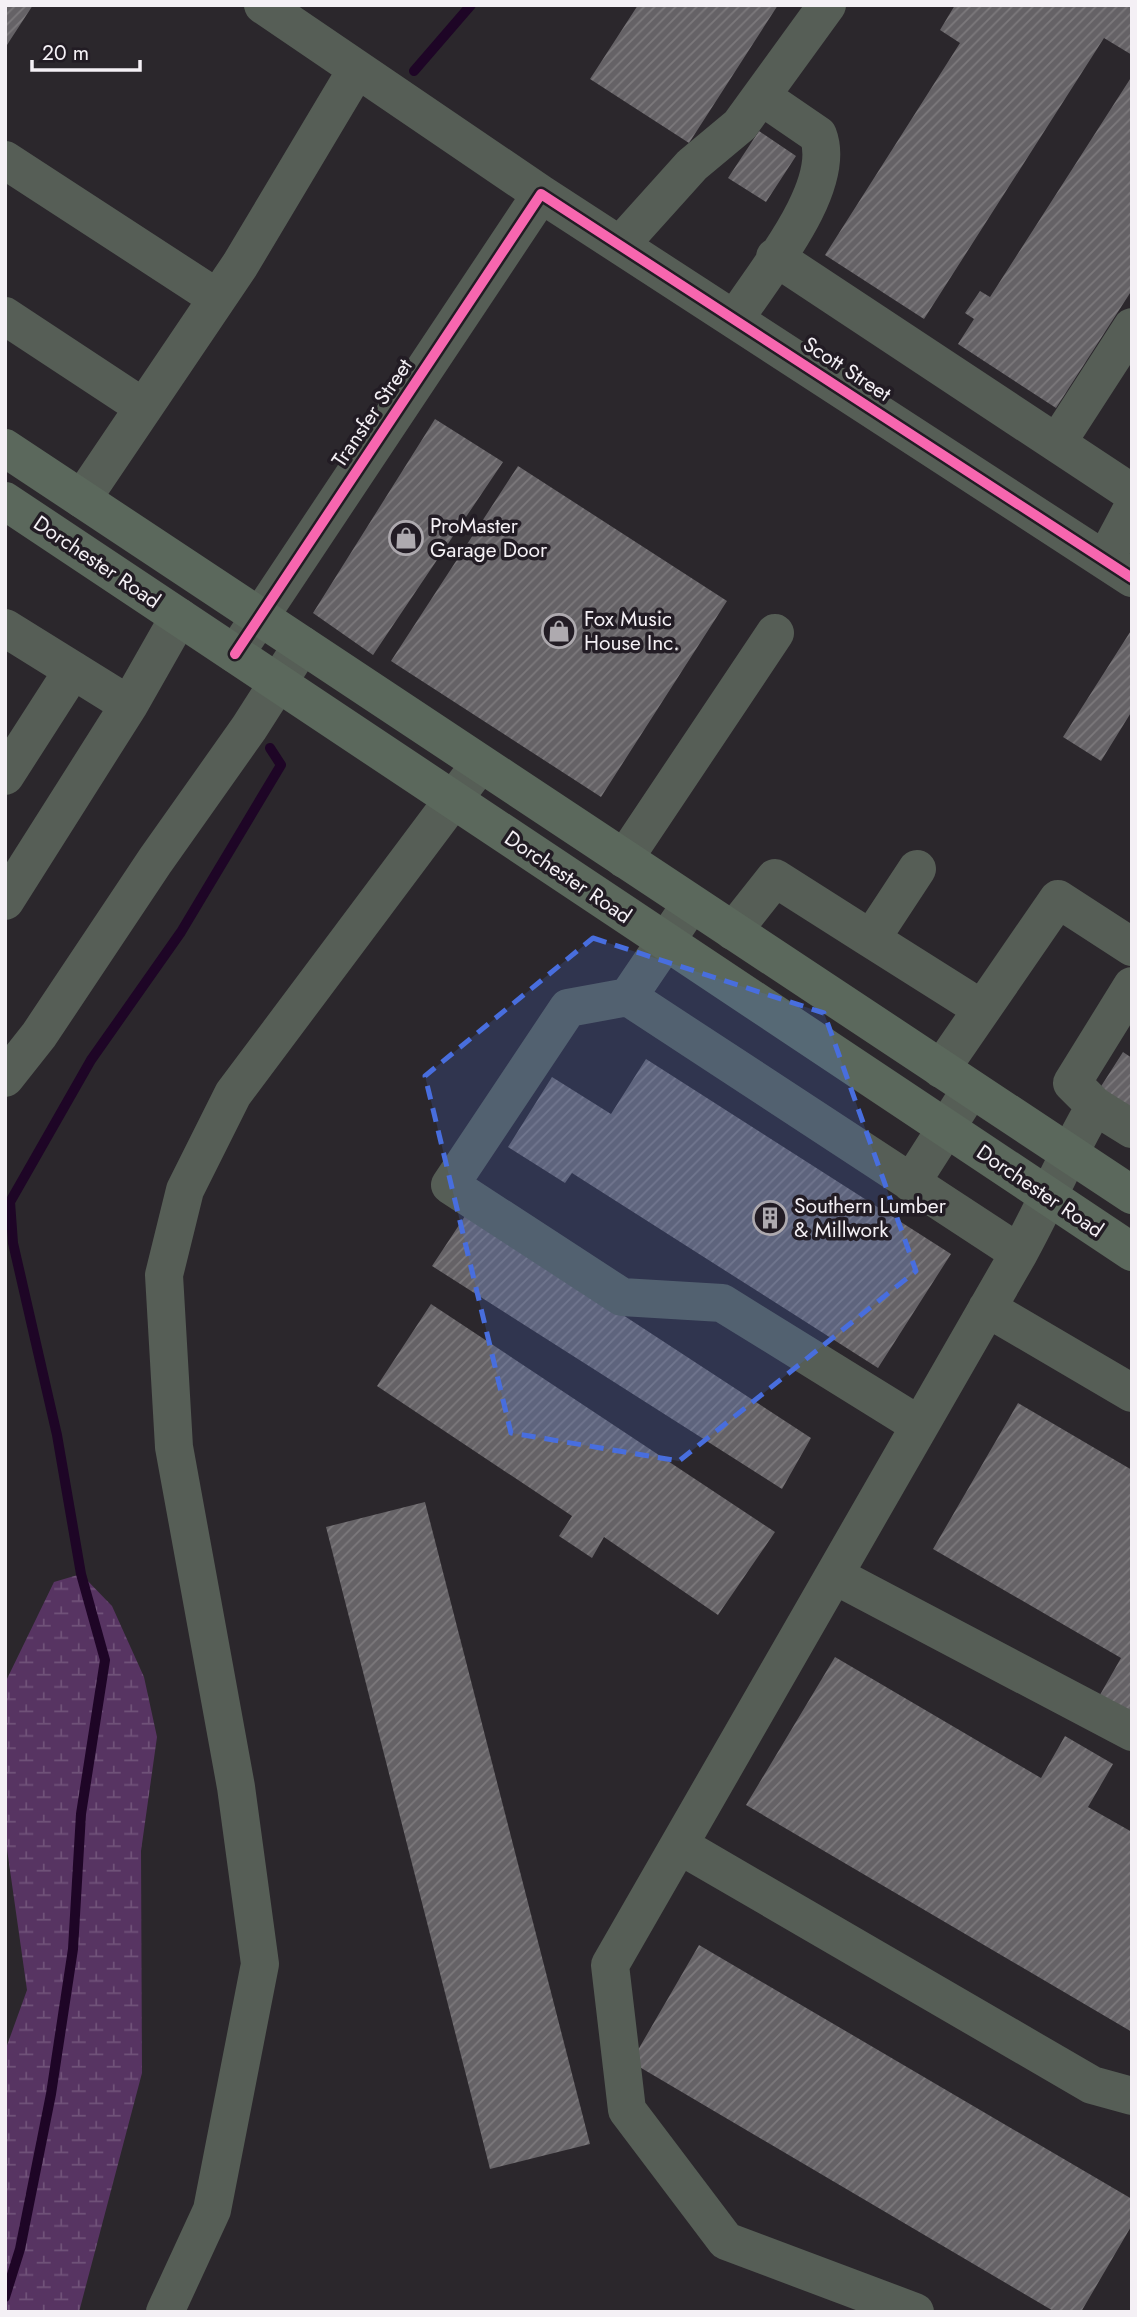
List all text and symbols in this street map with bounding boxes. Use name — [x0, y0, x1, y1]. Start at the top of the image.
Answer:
scale bar — [32, 28, 140, 72]
text: 20 m — [42, 38, 89, 68]
street label: Scott Street — [797, 329, 897, 409]
street label: Transfer Street — [325, 353, 419, 473]
street label: Dorchester Road — [27, 508, 167, 616]
place label: ProMaster Garage Door — [430, 511, 548, 565]
shop icon: ProMaster Garage Door — [387, 519, 425, 557]
place label: Fox Music House Inc. — [584, 604, 680, 658]
shop icon: Fox Music House Inc. — [540, 612, 578, 650]
street label: Dorchester Road — [498, 823, 638, 931]
street label: Dorchester Road — [970, 1137, 1110, 1245]
place label: Southern Lumber & Millwork — [794, 1191, 947, 1245]
building icon: Southern Lumber & Millwork — [751, 1199, 789, 1237]

